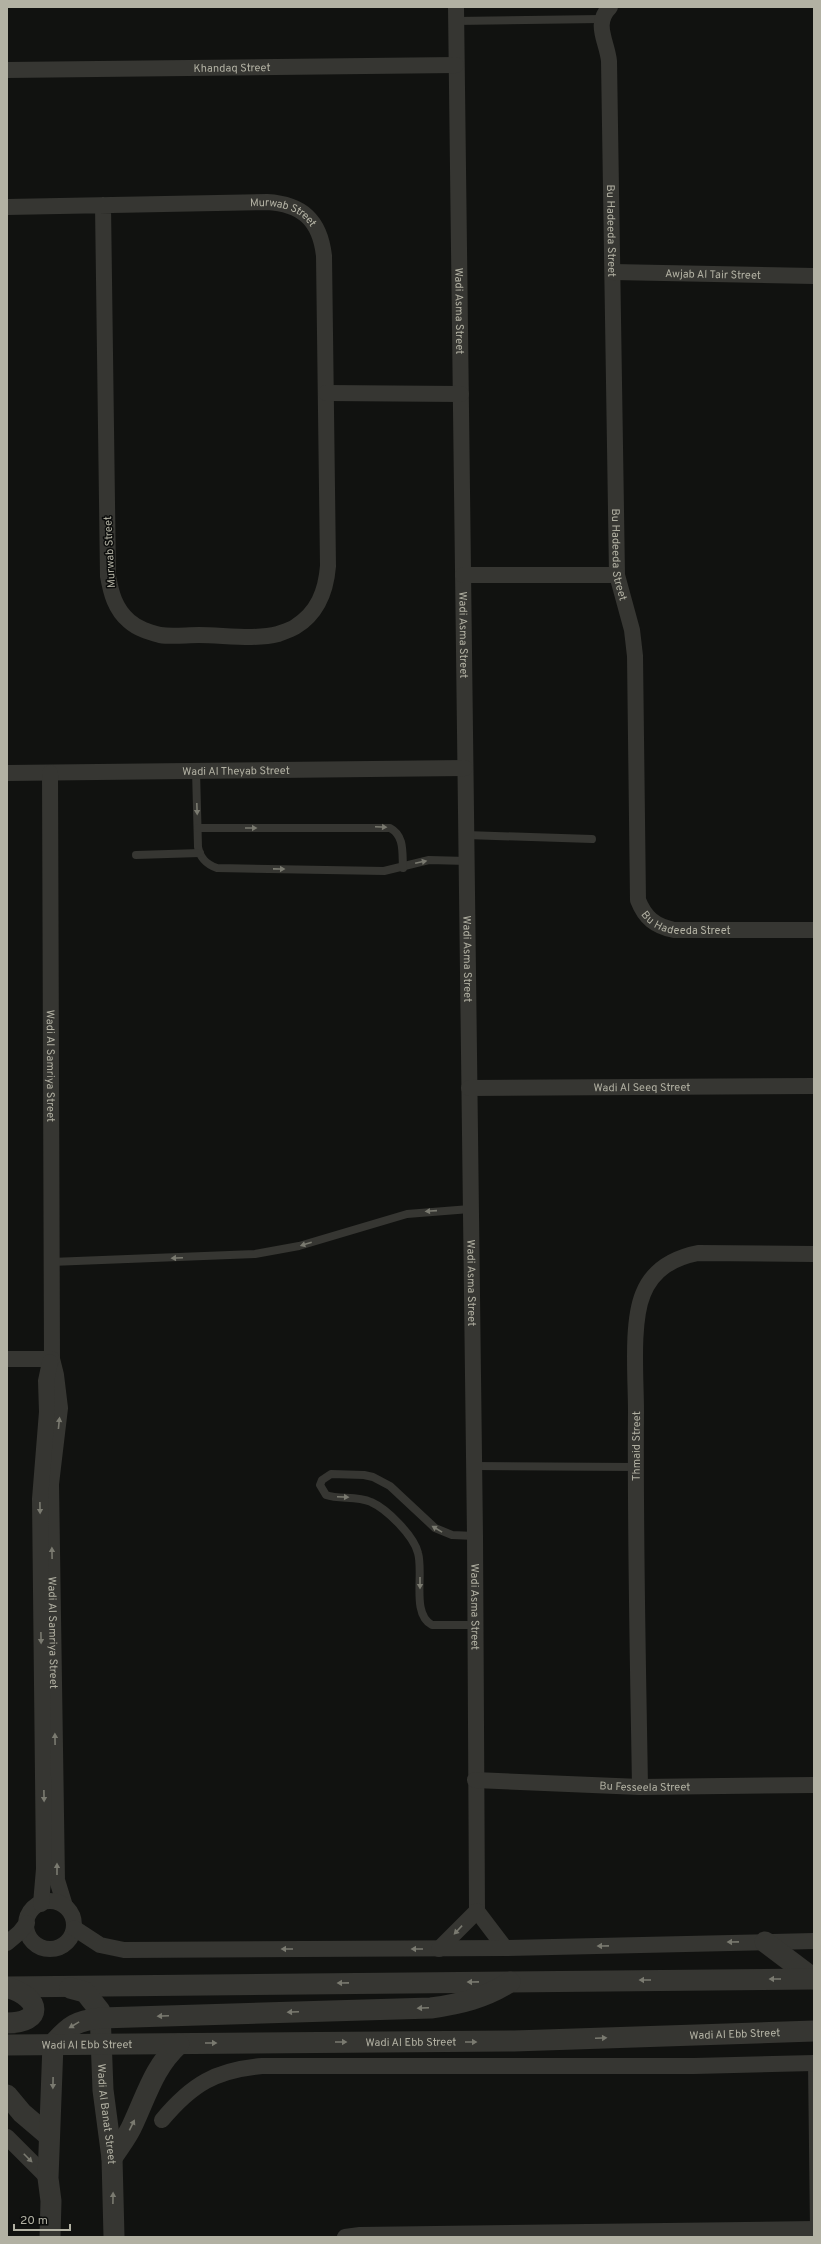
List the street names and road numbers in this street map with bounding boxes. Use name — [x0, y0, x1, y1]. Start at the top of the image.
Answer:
street label: Khandaq Street — [193, 61, 271, 76]
street label: Bu Hadeeda Street — [603, 184, 618, 277]
street label: Murwab Street — [250, 196, 319, 230]
street label: Awjab Al Tair Street — [665, 267, 761, 283]
street label: Wadi Asma Street — [451, 268, 466, 354]
street label: Bu Hadeeda Street — [608, 508, 630, 602]
street label: Murwab Street — [101, 516, 119, 588]
street label: Wadi Asma Street — [455, 592, 470, 678]
street label: Wadi Al Theyab Street — [182, 764, 290, 779]
street label: Bu Hadeeda Street — [638, 908, 731, 938]
street label: Wadi Asma Street — [459, 915, 474, 1002]
street label: Wadi Al Samriya Street — [43, 1010, 57, 1122]
street label: Wadi Al Seeq Street — [594, 1081, 690, 1095]
street label: Wadi Asma Street — [463, 1239, 478, 1326]
street label: Thmaid Street — [630, 1411, 644, 1481]
street label: Wadi Asma Street — [467, 1563, 482, 1650]
street label: Wadi Al Samriya Street — [44, 1576, 60, 1689]
street label: Bu Fesseela Street — [599, 1779, 690, 1795]
street label: Wadi Al Ebb Street — [689, 2026, 781, 2043]
street label: Wadi Al Ebb Street — [365, 2035, 457, 2050]
street label: Wadi Al Ebb Street — [41, 2038, 133, 2053]
street label: Wadi Al Banat Street — [94, 2063, 118, 2164]

